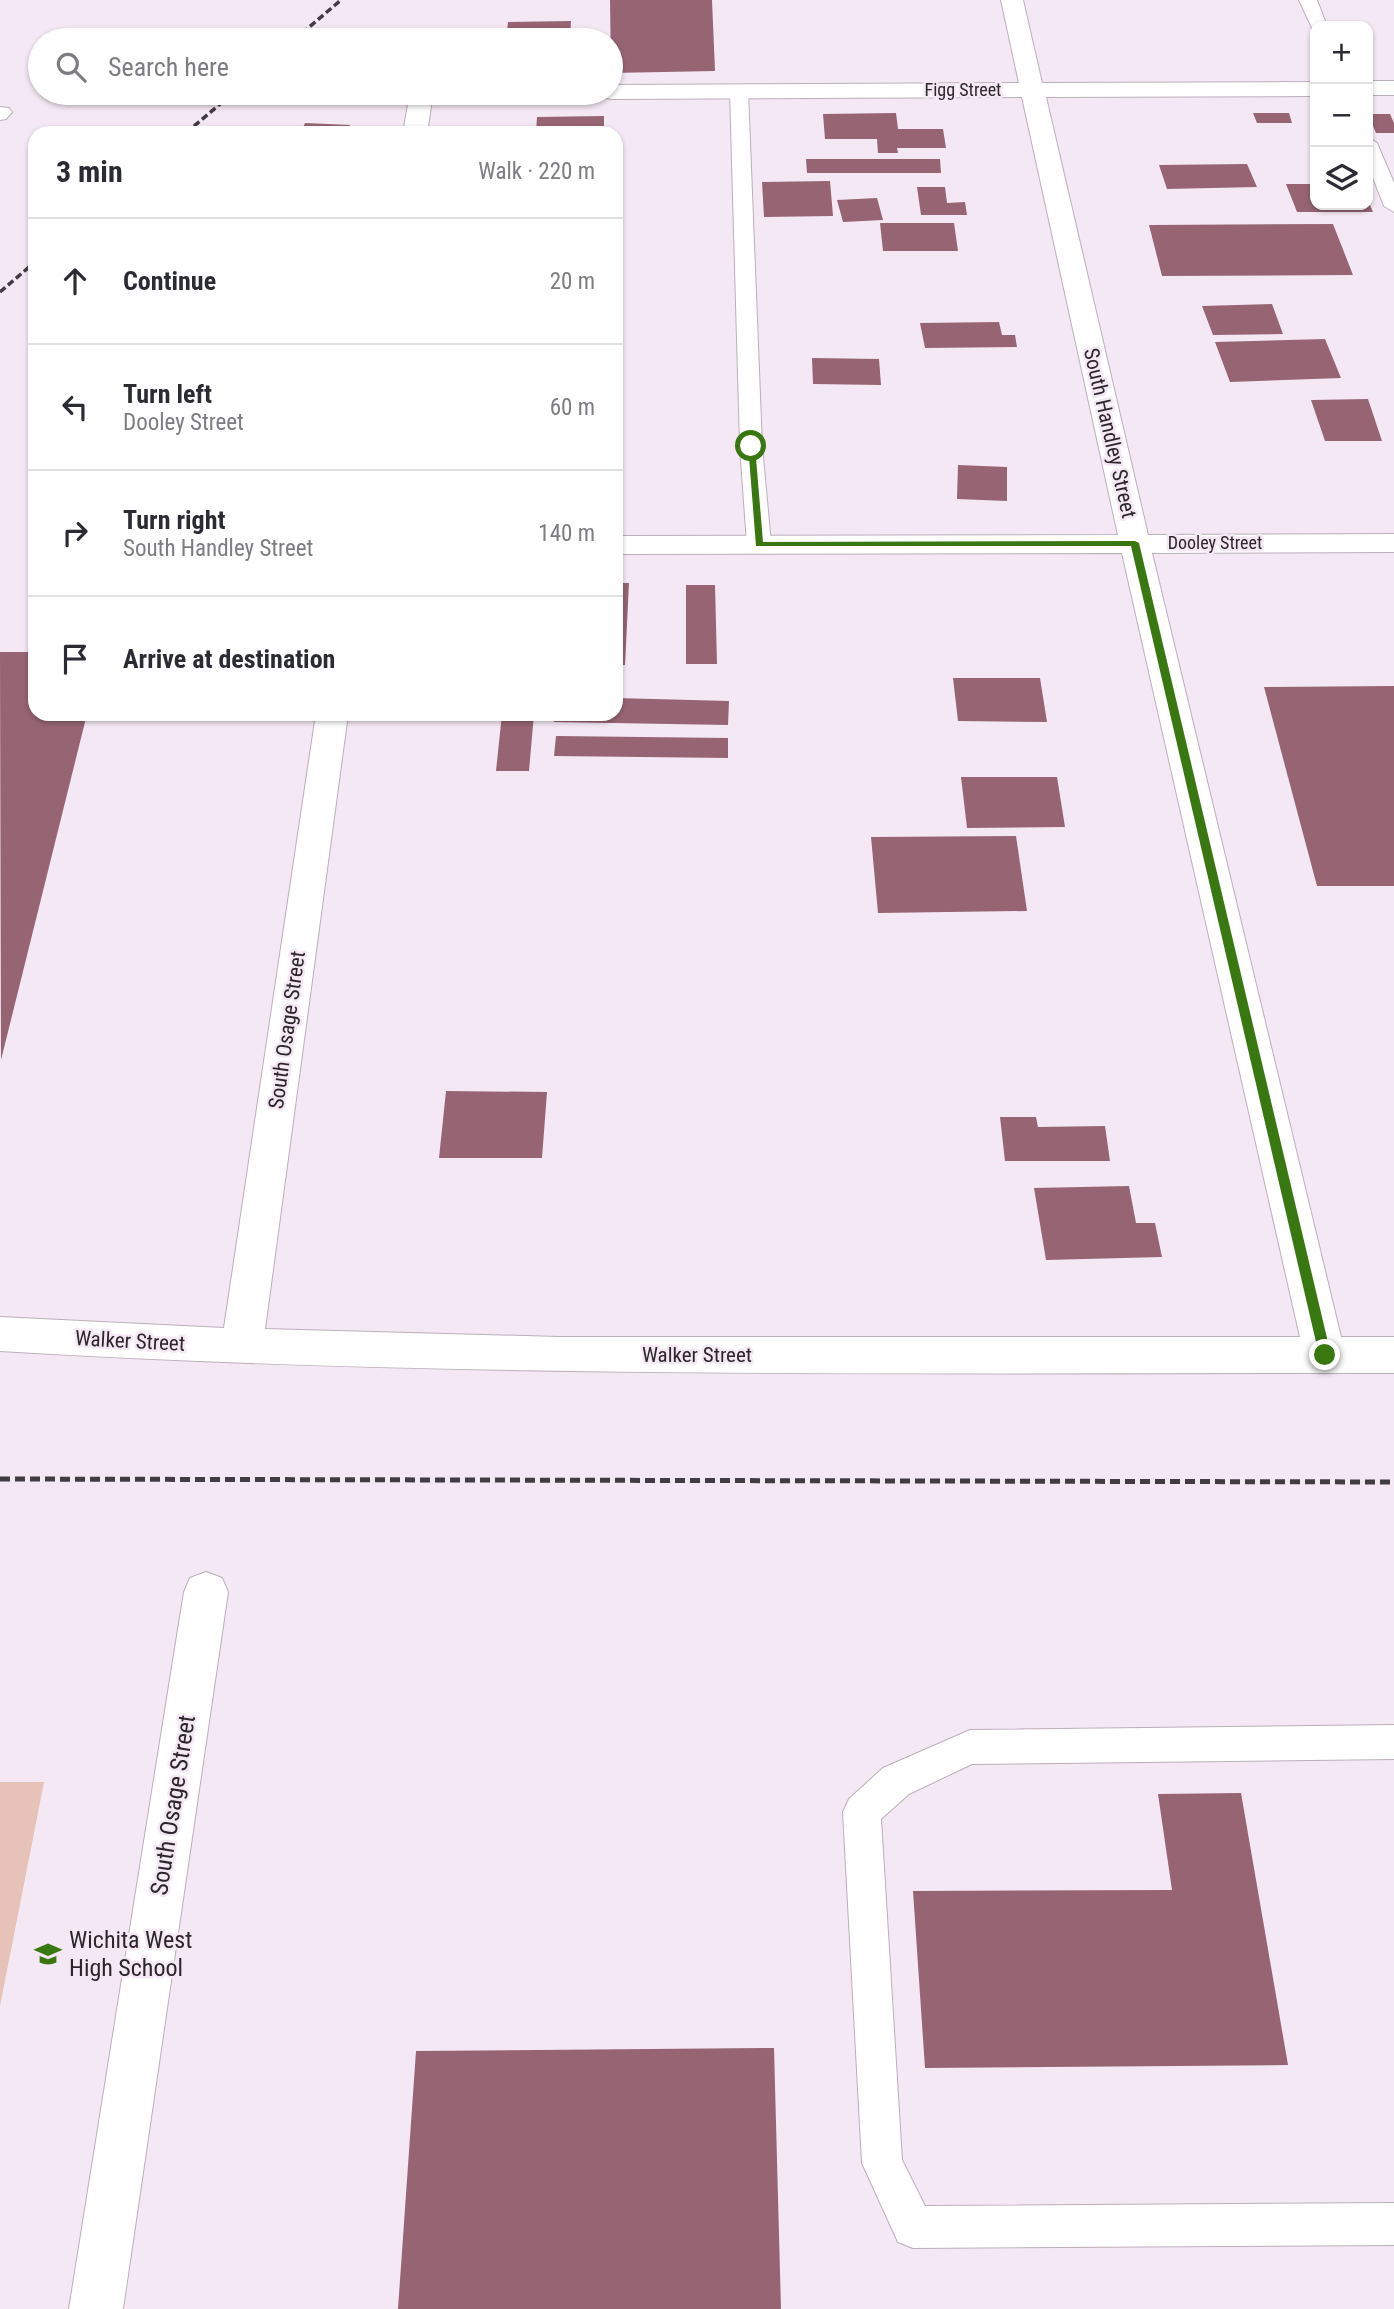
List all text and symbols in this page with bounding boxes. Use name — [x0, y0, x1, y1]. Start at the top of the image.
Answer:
map controls — [1310, 21, 1373, 210]
button: + — [1310, 21, 1373, 84]
search box — [28, 28, 623, 105]
icon: search — [52, 48, 90, 86]
text: Search here — [108, 52, 229, 82]
street label: Figg Street — [925, 79, 1001, 100]
button: − — [1310, 84, 1373, 147]
button: layers — [1310, 147, 1373, 210]
text: 3 min — [56, 154, 123, 189]
text: Walk · 220 m — [478, 158, 595, 185]
icon: ahead — [56, 262, 94, 300]
text: Continue — [123, 266, 216, 296]
text: 20 m — [550, 268, 595, 295]
street label: South Handley Street — [1079, 346, 1141, 520]
text: Turn left — [123, 379, 212, 409]
icon: left — [56, 388, 94, 426]
text: 60 m — [550, 394, 595, 421]
text: Dooley Street — [123, 409, 244, 436]
route start — [735, 430, 766, 461]
text: Turn right — [123, 505, 225, 535]
icon: right — [56, 514, 94, 552]
text: 140 m — [538, 520, 595, 547]
street label: Dooley Street — [1168, 532, 1262, 553]
text: South Handley Street — [123, 535, 313, 562]
icon: arrive — [56, 640, 94, 678]
text: Arrive at destination — [123, 644, 335, 674]
street label: South Osage Street — [264, 949, 310, 1111]
street label: Walker Street — [74, 1326, 186, 1356]
route end — [1309, 1339, 1340, 1370]
street label: Walker Street — [642, 1343, 752, 1367]
street label: South Osage Street — [145, 1713, 201, 1897]
place label: Wichita West High School — [69, 1926, 192, 1982]
school or university icon: Wichita West High School — [33, 1939, 63, 1969]

